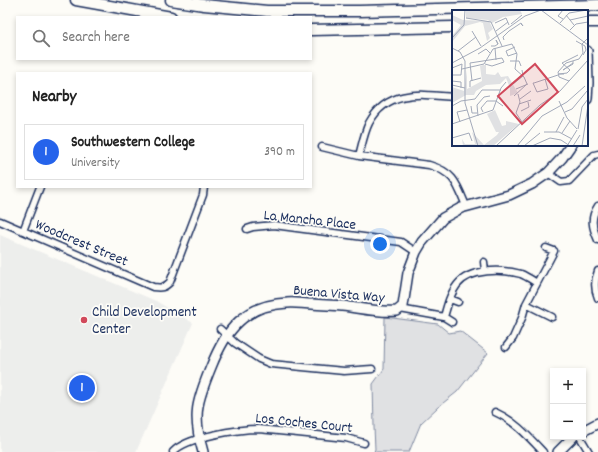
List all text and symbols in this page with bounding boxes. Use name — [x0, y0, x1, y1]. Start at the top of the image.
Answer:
inset map — [452, 10, 588, 146]
search box — [16, 16, 312, 60]
icon: search — [30, 27, 52, 49]
text: Search here — [62, 27, 130, 49]
text: Nearby — [32, 86, 76, 110]
text: Southwestern College — [71, 132, 195, 154]
text: 1 — [45, 143, 47, 162]
text: 390 m — [264, 143, 295, 162]
text: University — [71, 154, 120, 173]
street label: La Mancha Place — [263, 205, 357, 237]
street label: Woodcrest Street — [31, 214, 131, 273]
your location — [370, 234, 390, 254]
street label: Buena Vista Way — [292, 280, 386, 310]
place label: Child Development Center — [92, 302, 197, 341]
marker: Child Development Center — [79, 315, 89, 325]
map controls — [550, 368, 586, 440]
button: + — [550, 368, 586, 404]
pin: 1 — [69, 373, 95, 403]
button: − — [550, 404, 586, 440]
street label: Los Coches Court — [254, 408, 354, 440]

